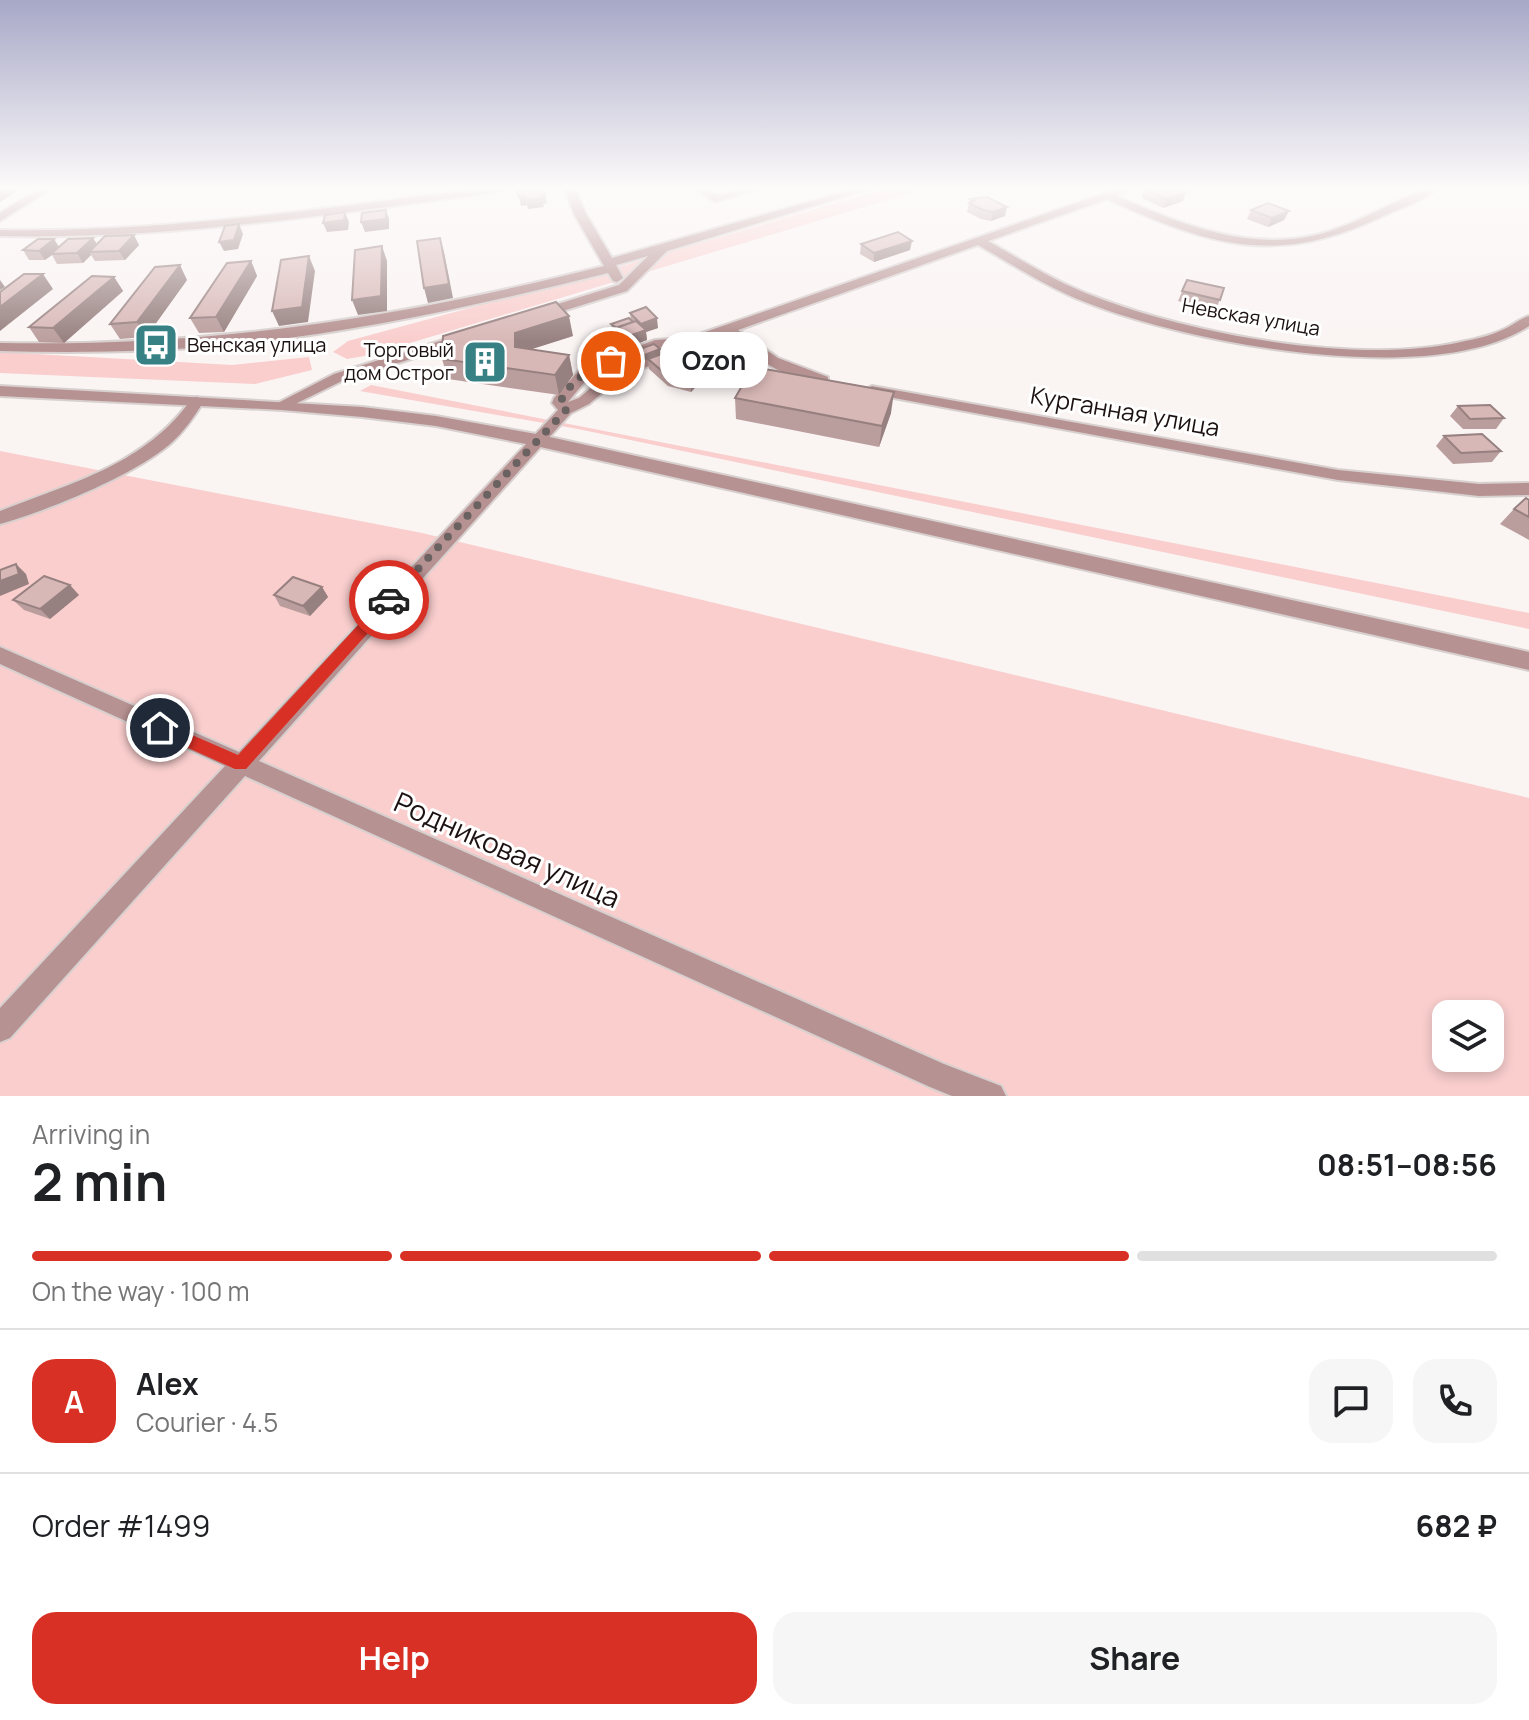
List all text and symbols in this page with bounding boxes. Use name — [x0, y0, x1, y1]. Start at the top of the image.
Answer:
street label: Невская улица — [1180, 291, 1322, 342]
bus stop icon: Венская улица — [132, 321, 180, 369]
pin — [577, 327, 645, 395]
place label: Венская улица — [187, 331, 326, 358]
callout: Ozon — [659, 333, 767, 389]
place label: Торговый дом Острог — [344, 336, 454, 386]
building icon: Торговый дом Острог — [461, 338, 509, 386]
icon: bag — [589, 339, 633, 383]
text: Ozon — [682, 342, 746, 378]
street label: Курганная улица — [1028, 378, 1222, 443]
courier — [349, 560, 429, 640]
icon: car — [367, 578, 411, 622]
pin — [126, 694, 194, 762]
icon: home — [138, 706, 182, 750]
street label: Родниковая улица — [388, 782, 626, 916]
map controls — [1432, 1000, 1504, 1072]
button: layers — [1432, 1000, 1504, 1072]
text: Arriving in — [32, 1116, 150, 1152]
text: 08:51–08:56 — [1317, 1144, 1497, 1185]
text: 2 min — [32, 1146, 167, 1217]
text: On the way · 100 m — [32, 1273, 250, 1309]
button: chat — [1309, 1359, 1393, 1443]
button: phone — [1413, 1359, 1497, 1443]
text: Alex — [136, 1363, 199, 1404]
text: A — [64, 1381, 84, 1422]
text: Courier · 4.5 — [136, 1404, 278, 1440]
text: Order #1499 — [32, 1505, 210, 1546]
text: 682 ₽ — [1416, 1505, 1497, 1546]
button: Help — [32, 1612, 757, 1704]
button: Share — [773, 1612, 1497, 1704]

